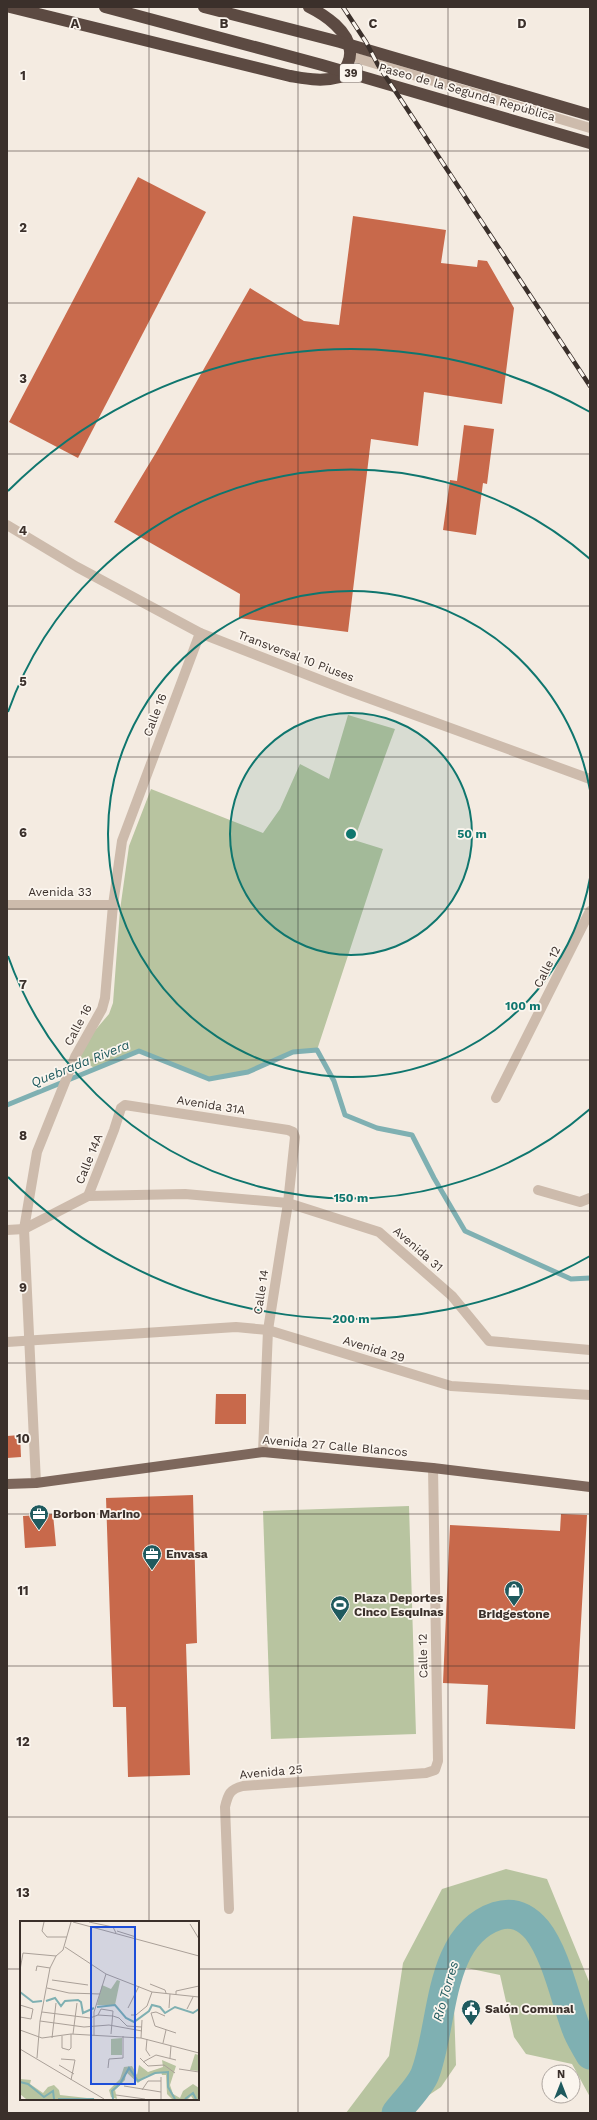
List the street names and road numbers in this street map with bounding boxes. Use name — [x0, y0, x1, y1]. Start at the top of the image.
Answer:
street label: Paseo de la Segunda República — [377, 60, 557, 124]
road number: 39 — [340, 64, 362, 82]
street label: Transversal 10 Piuses — [236, 627, 356, 685]
street label: Calle 16 — [140, 691, 170, 739]
street label: Avenida 33 — [28, 885, 92, 899]
street label: Calle 12 — [531, 944, 563, 990]
street label: Calle 16 — [61, 1002, 95, 1048]
street label: Avenida 31A — [176, 1093, 246, 1117]
street label: Calle 14A — [73, 1132, 105, 1186]
street label: Avenida 31 — [390, 1224, 446, 1274]
street label: Calle 14 — [251, 1269, 271, 1315]
street label: Avenida 29 — [341, 1333, 407, 1365]
street label: Avenida 27 Calle Blancos — [262, 1433, 408, 1459]
street label: Calle 12 — [416, 1633, 430, 1679]
street label: Avenida 25 — [239, 1762, 303, 1782]

